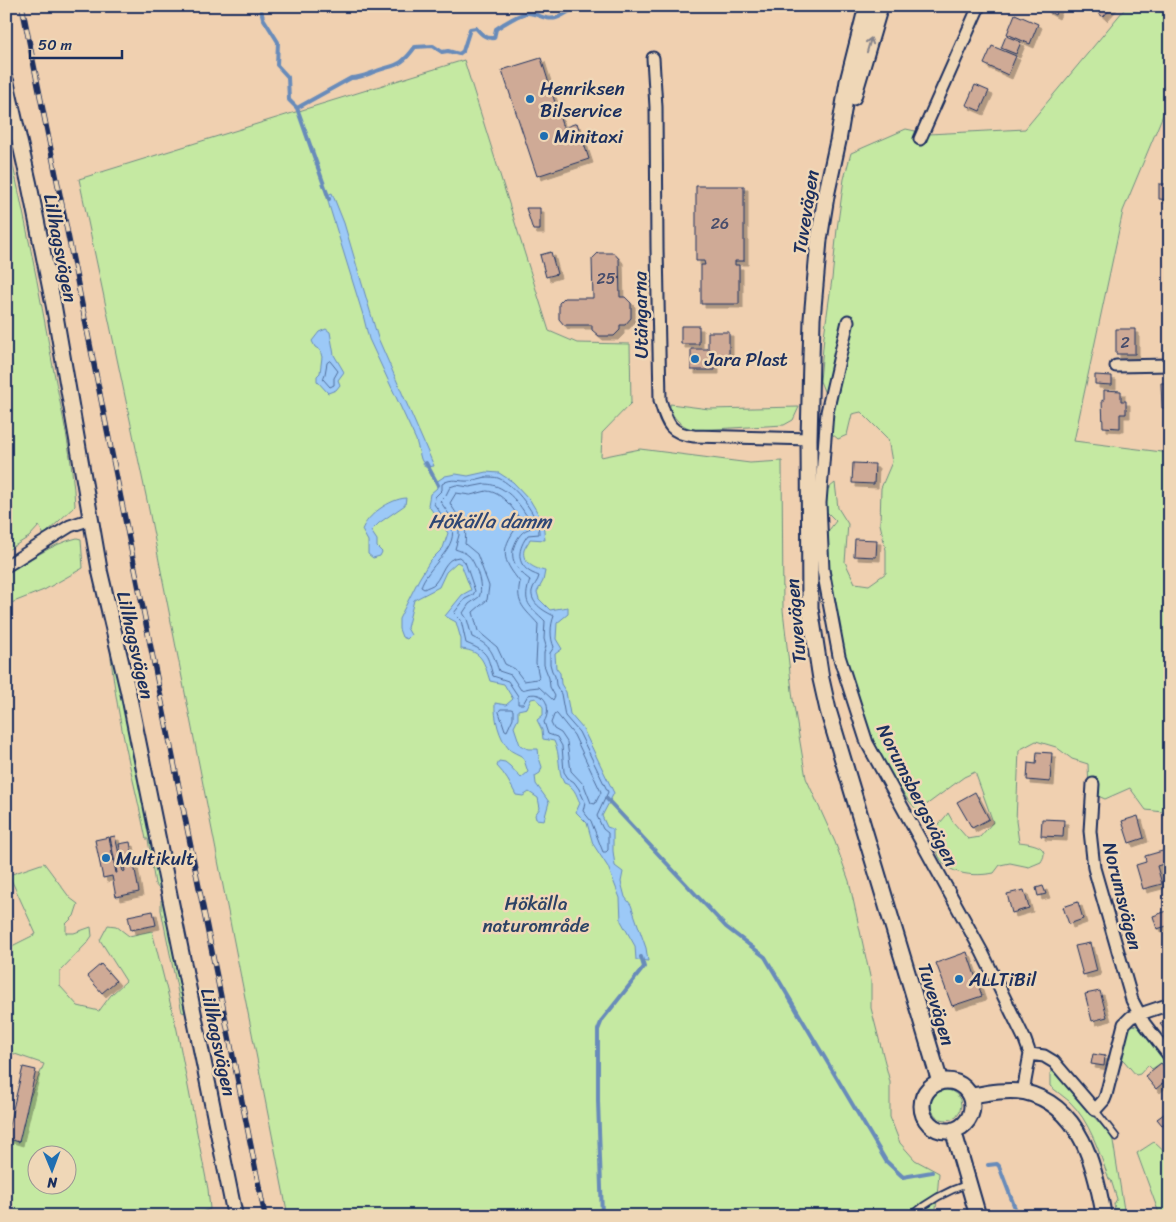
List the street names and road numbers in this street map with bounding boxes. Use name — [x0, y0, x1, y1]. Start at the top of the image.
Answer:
street label: Tuvevägen — [783, 168, 828, 257]
street label: Lillhagsvägen — [34, 191, 87, 305]
street label: Utängarna — [623, 271, 658, 359]
street label: Tuvevägen — [775, 577, 816, 665]
street label: Lillhagsvägen — [107, 588, 164, 702]
street label: Norumsbergsvägen — [867, 718, 968, 873]
street label: Norumsvägen — [1093, 838, 1152, 954]
street label: Tuvevägen — [908, 959, 965, 1050]
street label: Lillhagsvägen — [191, 985, 246, 1099]

